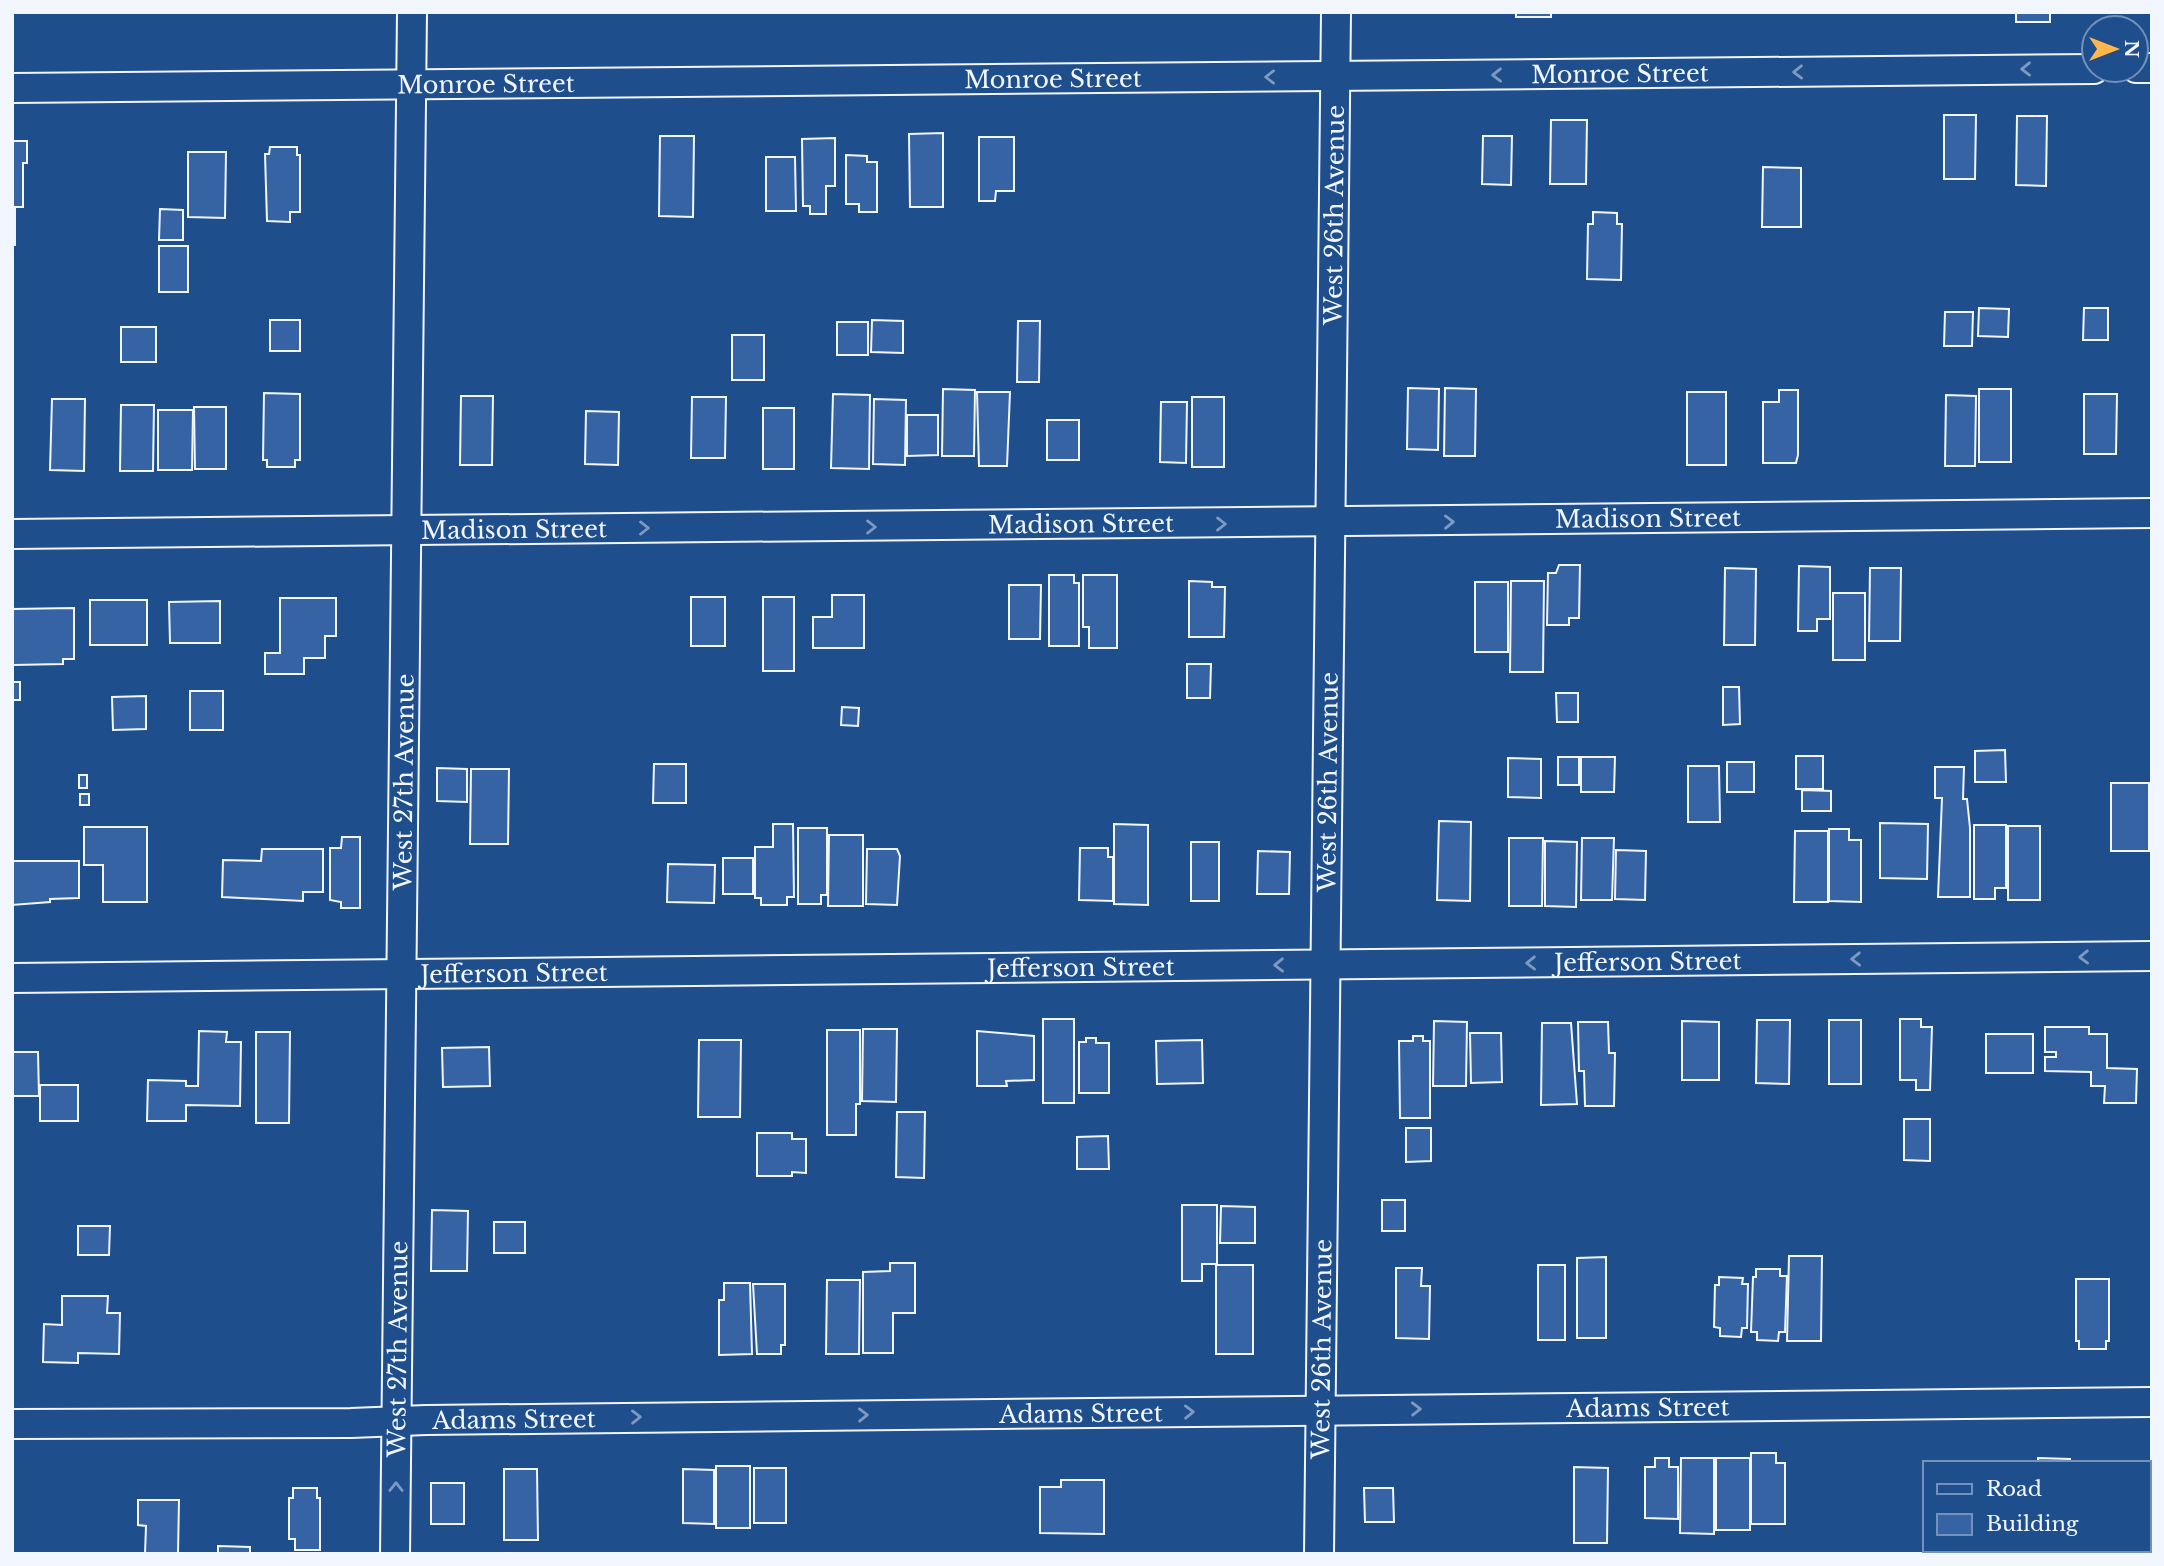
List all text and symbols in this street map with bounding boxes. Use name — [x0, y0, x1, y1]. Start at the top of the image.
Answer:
north arrow — [2080, 14, 2150, 84]
text: N — [2120, 40, 2143, 58]
street label: Monroe Street — [1531, 58, 1709, 89]
one-way arrow — [2020, 62, 2031, 77]
street label: Monroe Street — [964, 63, 1142, 94]
one-way arrow — [1793, 64, 1803, 80]
one-way arrow — [1492, 67, 1502, 83]
street label: Monroe Street — [397, 68, 575, 99]
one-way arrow — [1264, 69, 1275, 84]
street label: West 26th Avenue — [1318, 105, 1349, 326]
street label: Madison Street — [1555, 503, 1741, 533]
street label: Madison Street — [988, 508, 1174, 539]
street label: Madison Street — [421, 514, 607, 544]
one-way arrow — [1444, 514, 1455, 530]
one-way arrow — [1217, 516, 1227, 532]
one-way arrow — [866, 519, 877, 534]
one-way arrow — [639, 520, 650, 536]
street label: West 26th Avenue — [1312, 672, 1343, 893]
street label: West 27th Avenue — [388, 673, 419, 892]
street label: Jefferson Street — [1551, 946, 1742, 977]
one-way arrow — [2078, 949, 2088, 965]
one-way arrow — [1850, 951, 1861, 967]
street label: Jefferson Street — [984, 952, 1175, 983]
one-way arrow — [1525, 955, 1536, 970]
street label: Jefferson Street — [417, 957, 608, 988]
one-way arrow — [1273, 958, 1284, 973]
street label: West 26th Avenue — [1306, 1239, 1337, 1460]
street label: West 27th Avenue — [382, 1240, 413, 1459]
street label: Adams Street — [1565, 1392, 1730, 1423]
street label: Adams Street — [998, 1398, 1163, 1429]
one-way arrow — [1411, 1401, 1422, 1417]
street label: Adams Street — [431, 1404, 596, 1434]
one-way arrow — [1184, 1404, 1194, 1420]
one-way arrow — [858, 1407, 869, 1423]
one-way arrow — [630, 1410, 641, 1425]
legend — [1923, 1461, 2150, 1552]
text: Road — [1986, 1476, 2042, 1502]
one-way arrow — [388, 1481, 404, 1492]
text: Building — [1986, 1511, 2079, 1537]

